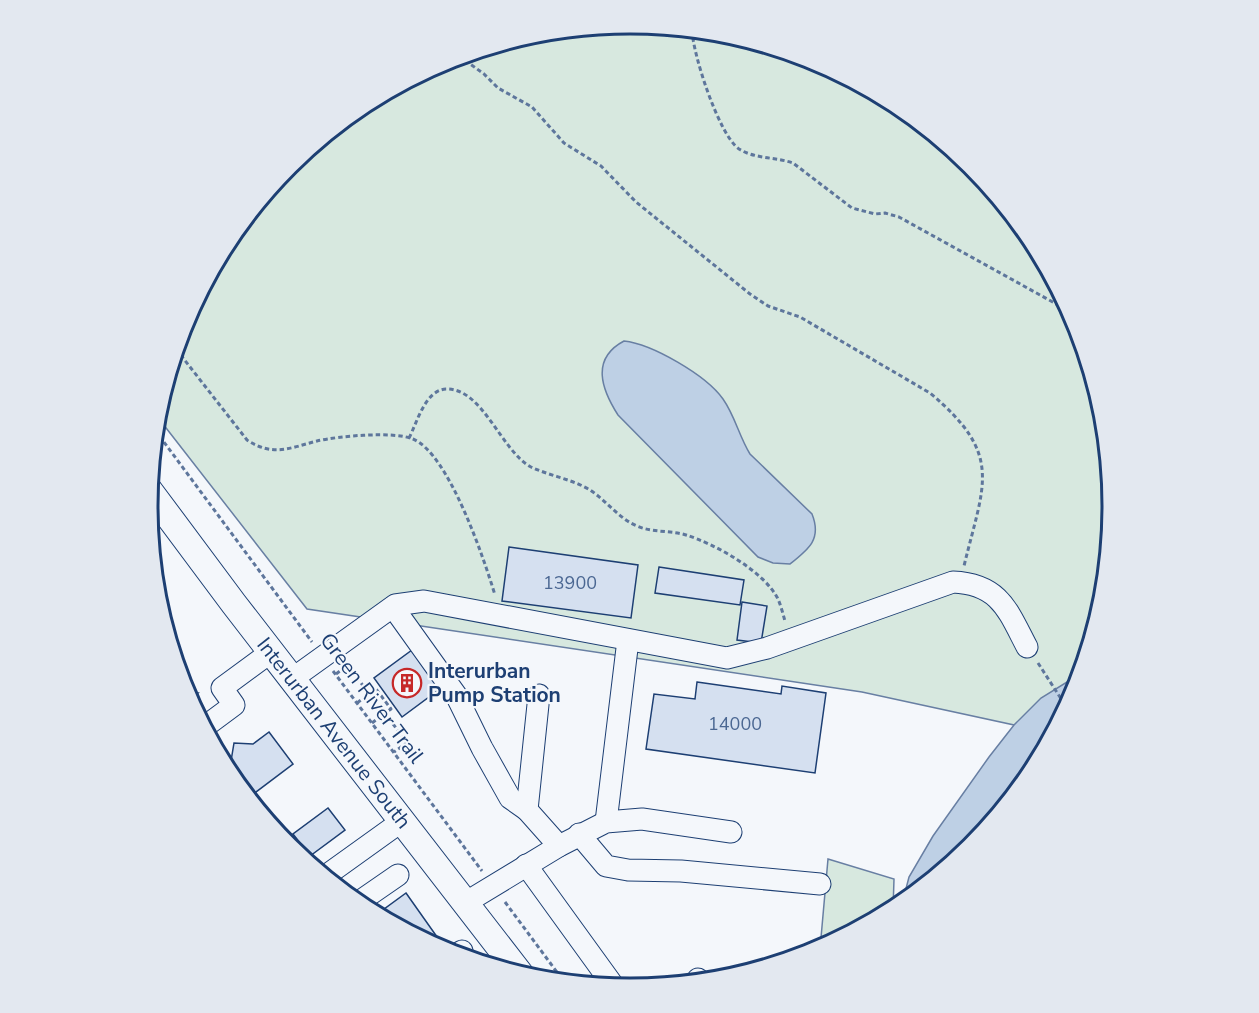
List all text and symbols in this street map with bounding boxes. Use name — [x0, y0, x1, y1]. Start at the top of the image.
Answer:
house number: 13900 — [543, 571, 597, 595]
street label: Green River Trail — [314, 627, 431, 770]
street label: Interurban Avenue South — [250, 631, 418, 835]
place label: Interurban Pump Station — [428, 657, 561, 709]
building icon: Interurban Pump Station — [391, 667, 423, 699]
house number: 14000 — [708, 712, 762, 736]

